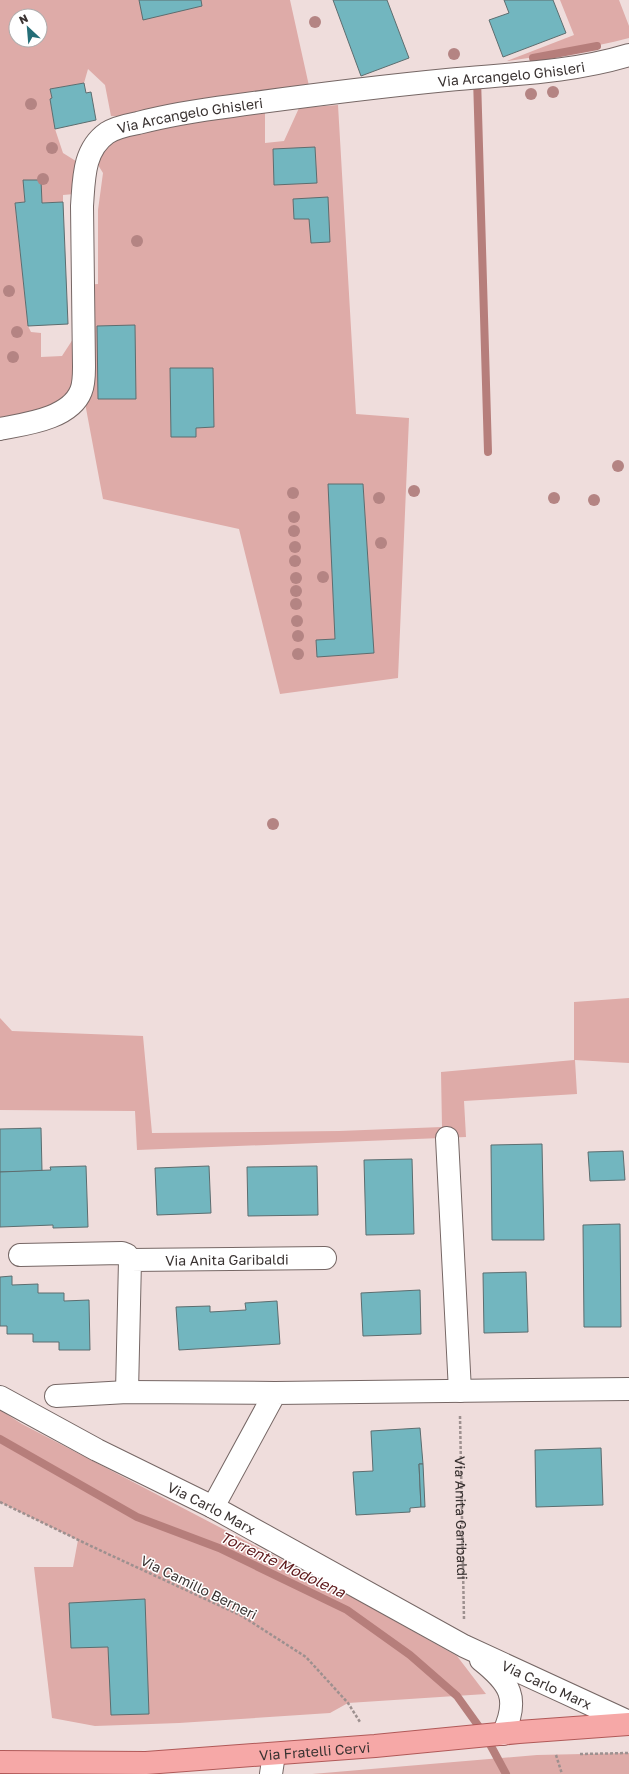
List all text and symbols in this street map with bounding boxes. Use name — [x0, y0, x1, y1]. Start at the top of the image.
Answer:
north arrow — [8, 8, 48, 48]
text: N — [17, 11, 30, 26]
street label: Via Arcangelo Ghisleri — [437, 57, 586, 89]
street label: Via Arcangelo Ghisleri — [115, 93, 264, 136]
street label: Via Anita Garibaldi — [165, 1250, 289, 1268]
street label: Via Anita Garibaldi — [452, 1456, 472, 1580]
street label: Via Carlo Marx — [165, 1478, 259, 1538]
water label: Torrente Modolena — [218, 1527, 349, 1601]
street label: Via Camillo Berneri — [138, 1551, 260, 1623]
street label: Via Carlo Marx — [499, 1656, 595, 1712]
street label: Via Fratelli Cervi — [258, 1738, 371, 1763]

